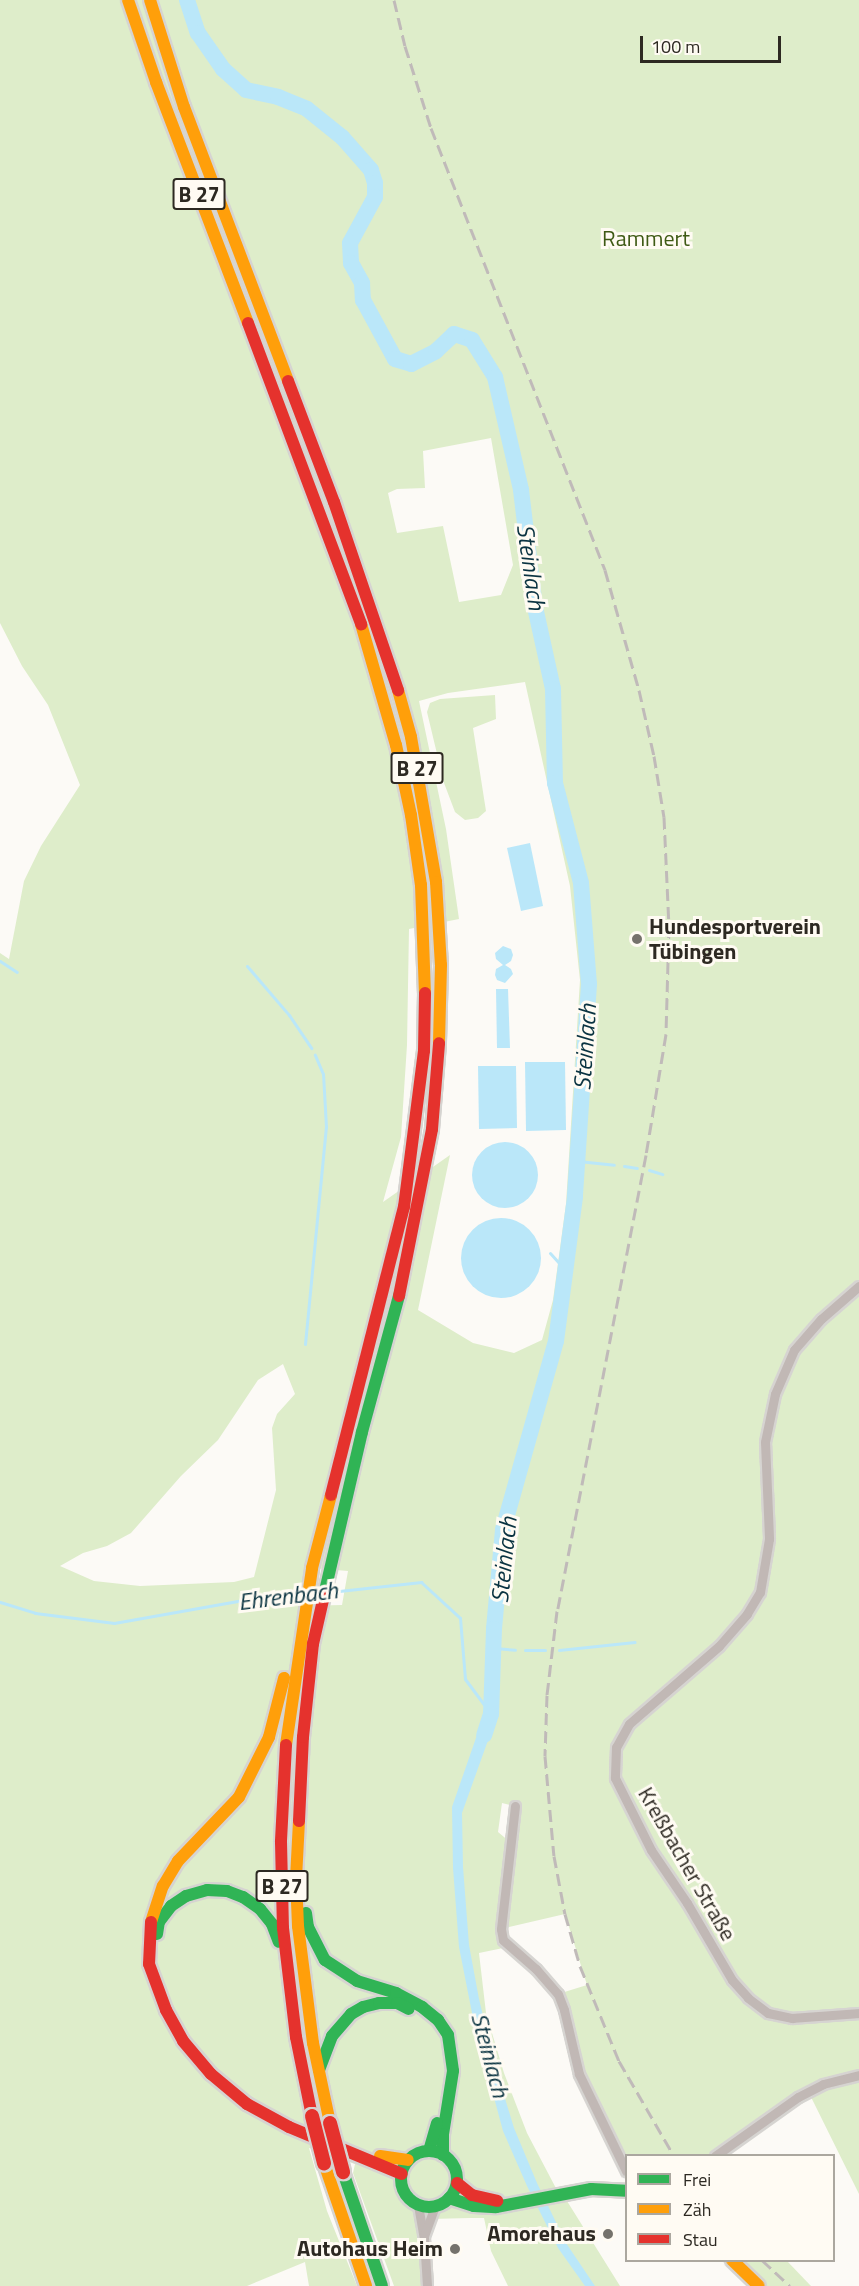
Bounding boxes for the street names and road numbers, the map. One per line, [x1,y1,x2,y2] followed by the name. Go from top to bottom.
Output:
[172,176,226,212] road number: B 27
[390,750,444,786] road number: B 27
[632,1783,742,1945] street label: Kreßbacher Straße
[255,1868,309,1904] road number: B 27

